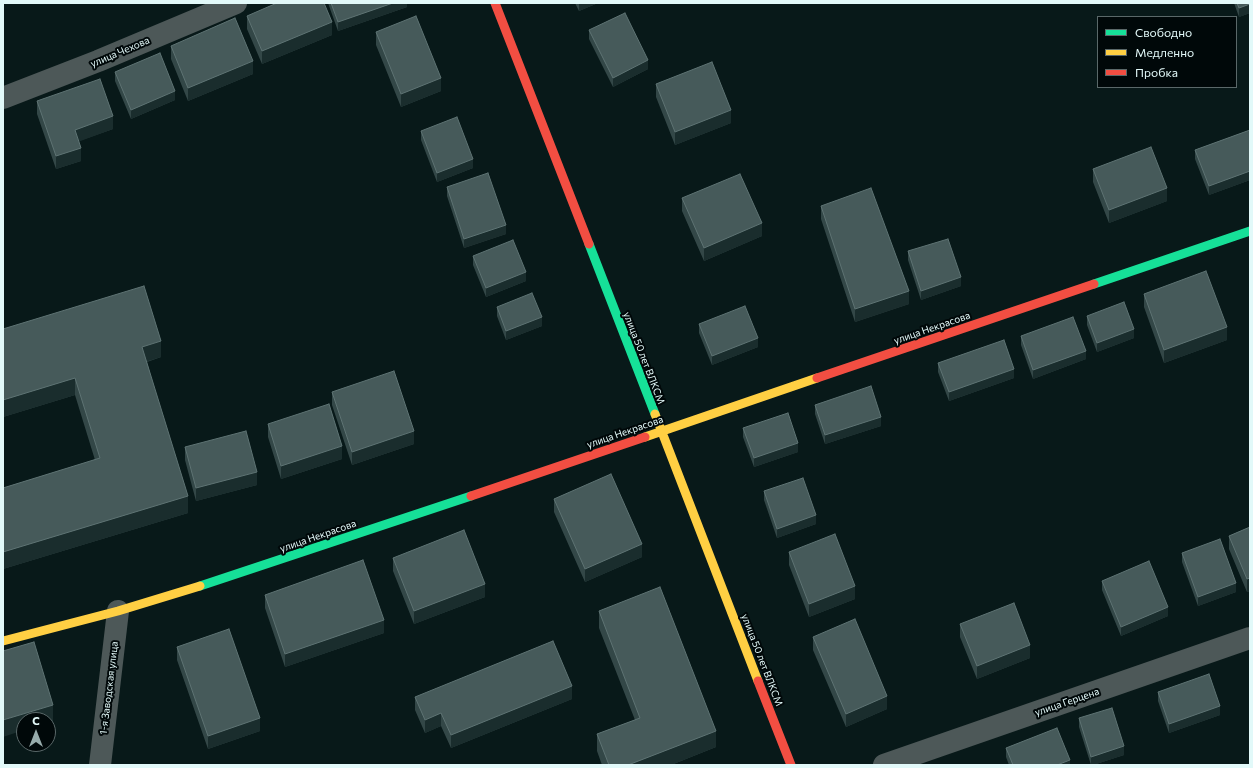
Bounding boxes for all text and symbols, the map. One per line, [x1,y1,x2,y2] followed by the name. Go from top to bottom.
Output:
[1097,16,1237,88] legend
[1135,25,1192,39] text: Свободно
[89,34,151,70] street label: улица Чехова
[1135,45,1194,59] text: Медленно
[1135,65,1178,79] text: Пробка
[892,309,972,347] street label: улица Некрасова
[621,310,667,406] street label: улица 50 лет ВЛКСМ
[585,413,665,451] street label: улица Некрасова
[278,517,358,555] street label: улица Некрасова
[739,612,785,708] street label: улица 50 лет ВЛКСМ
[97,641,121,735] street label: 1-я Заводская улица
[1033,685,1101,719] street label: улица Герцена
[16,712,56,752] north arrow
[32,714,40,727] text: С

